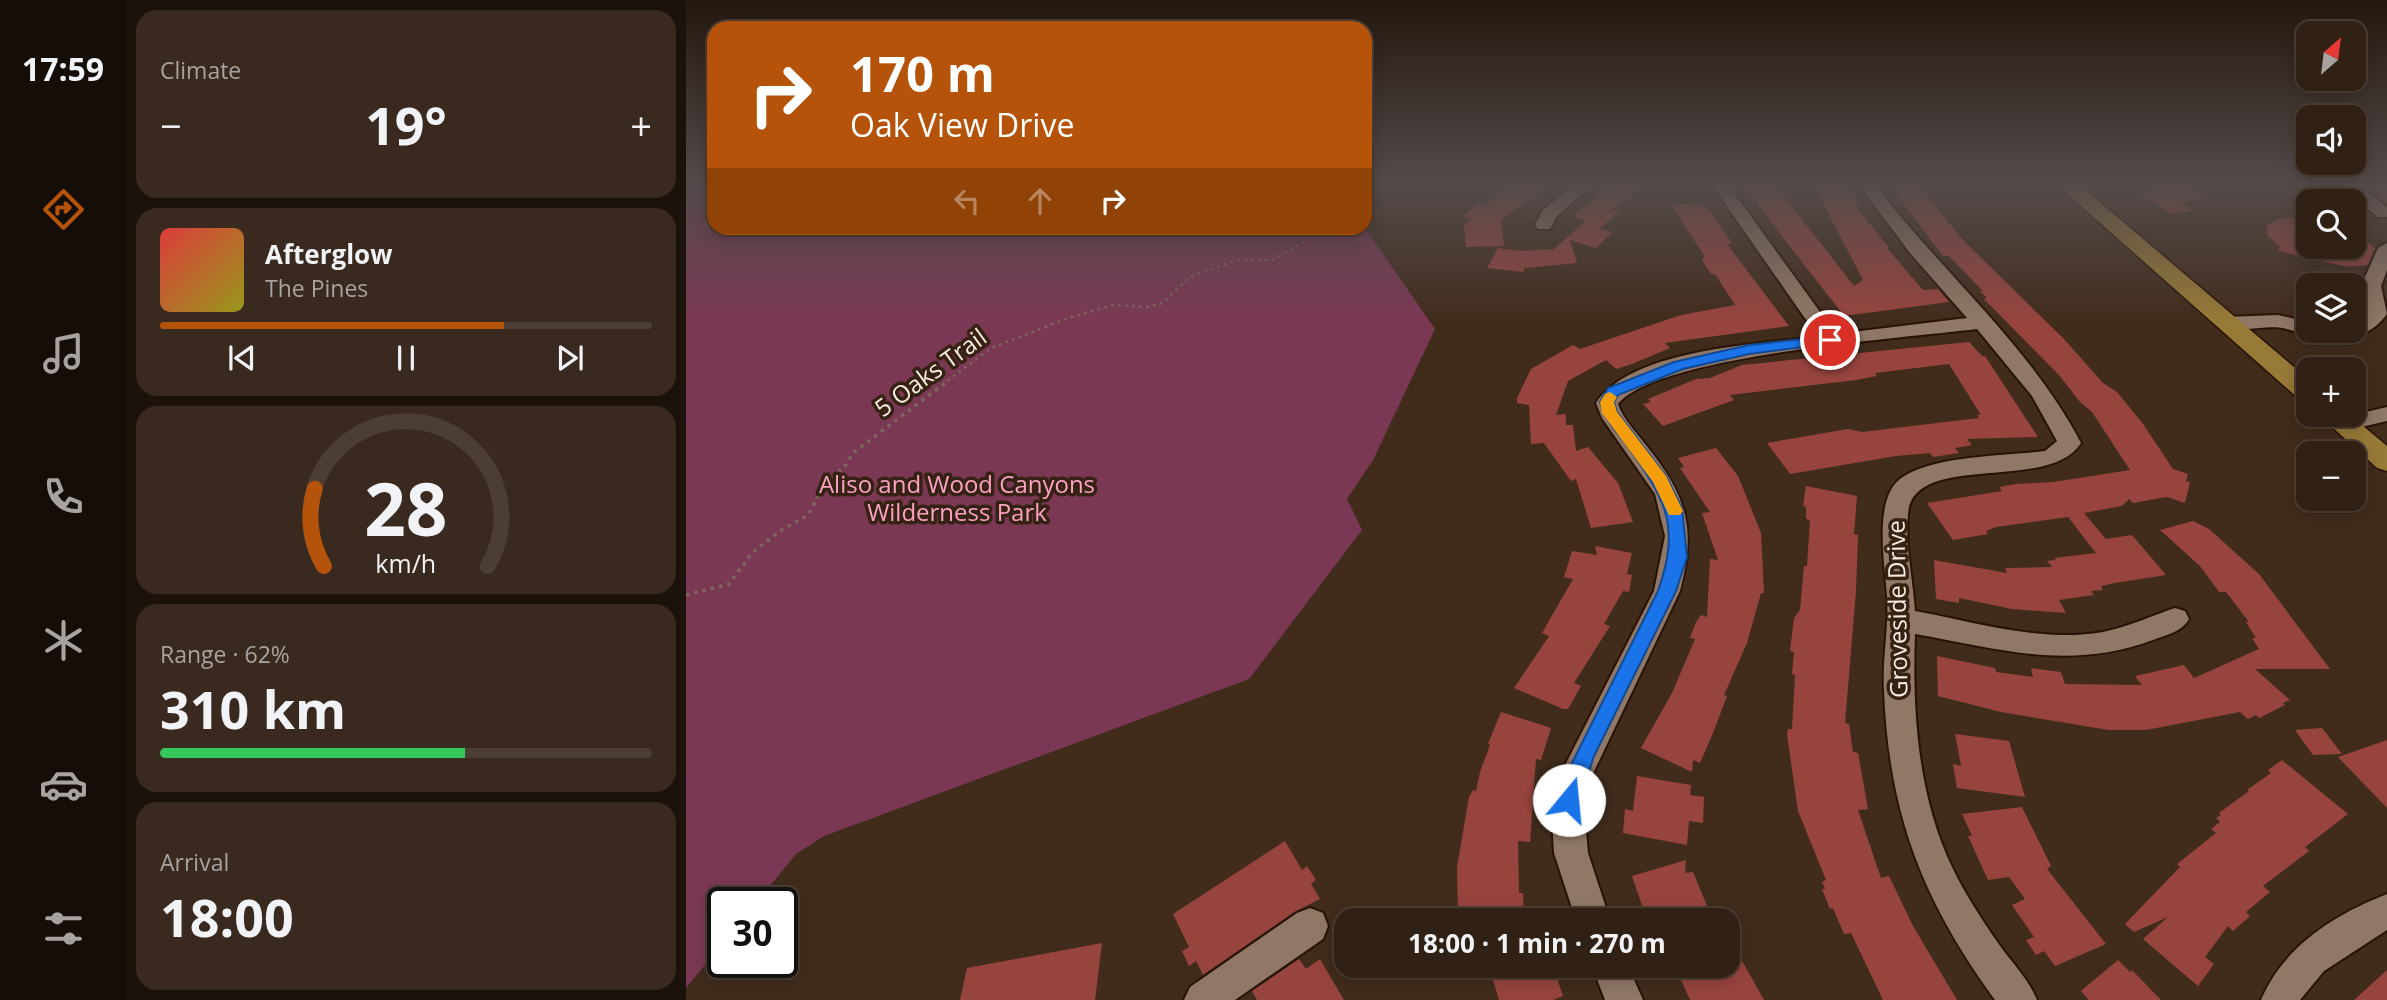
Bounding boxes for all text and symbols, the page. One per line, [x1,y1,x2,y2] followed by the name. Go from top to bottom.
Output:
[2296,21,2366,91] north arrow
[2296,21,2366,511] map controls
[850,40,995,106] text: 170 m
[22,47,104,90] text: 17:59
[735,49,826,140] icon: right
[160,54,241,86] text: Climate
[365,89,447,160] text: 19°
[160,99,182,151] text: −
[630,99,652,151] text: +
[850,103,1074,146] text: Oak View Drive
[2296,105,2366,175] button: sound
[948,182,986,220] icon: left
[1021,182,1059,220] icon: ahead
[1094,182,1132,220] icon: right
[39,185,88,234] icon: directions
[2296,189,2366,259] button: search
[265,236,392,272] text: Afterglow
[265,272,368,304] text: The Pines
[2296,273,2366,343] button: layers
[1800,310,1860,370] pin
[868,320,993,424] street label: 5 Oaks Trail
[1811,321,1849,359] icon: arrive
[39,329,88,378] icon: music
[223,339,261,377] icon: previous
[387,339,425,377] icon: pause
[551,339,589,377] icon: next
[2296,357,2366,427] button: +
[2296,441,2366,511] button: −
[364,458,448,557] text: 28
[819,467,1095,528] park label: Aliso and Wood Canyons Wilderness Park
[39,472,88,521] icon: phone
[1878,520,1915,698] street label: Groveside Drive
[376,546,436,580] text: km/h
[39,616,88,665] icon: climate
[160,638,290,670] text: Range · 62%
[160,673,346,744] text: 310 km
[39,760,88,809] icon: car
[1532,763,1606,837] position arrow
[160,846,229,878] text: Arrival
[160,881,294,952] text: 18:00
[707,887,798,978] speed limit sign: 30
[39,904,88,953] icon: filters
[1408,925,1666,961] text: 18:00 · 1 min · 270 m

